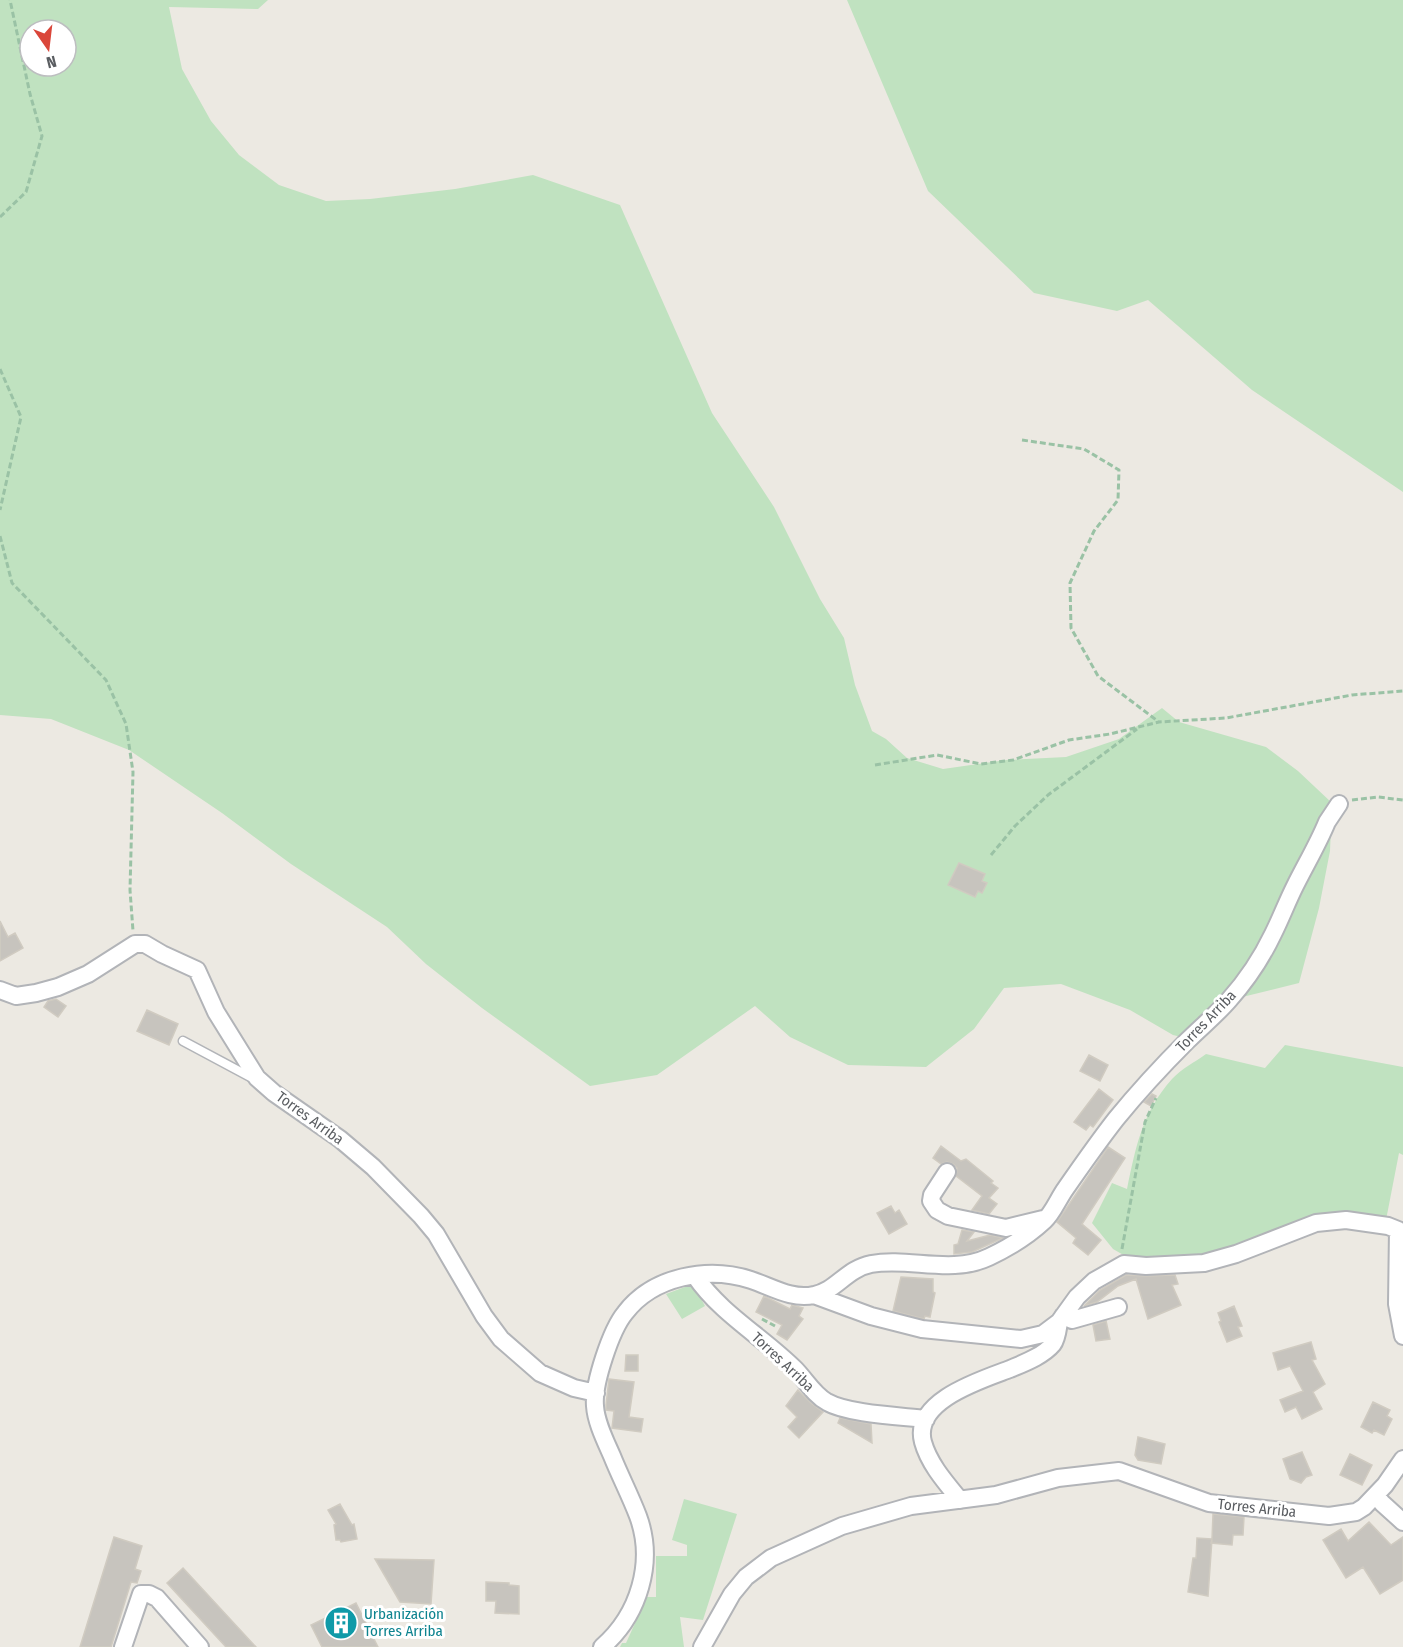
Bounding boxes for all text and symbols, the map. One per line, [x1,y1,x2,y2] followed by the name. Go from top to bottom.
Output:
[18,18,78,78] north arrow
[45,52,58,72] text: N
[1172,986,1240,1056] street label: Torres Arriba
[273,1088,347,1148] street label: Torres Arriba
[748,1329,818,1395] street label: Torres Arriba
[1217,1495,1297,1521] street label: Torres Arriba
[323,1605,359,1641] building icon: Urbanización Torres Arriba
[364,1605,444,1640] place label: Urbanización Torres Arriba

